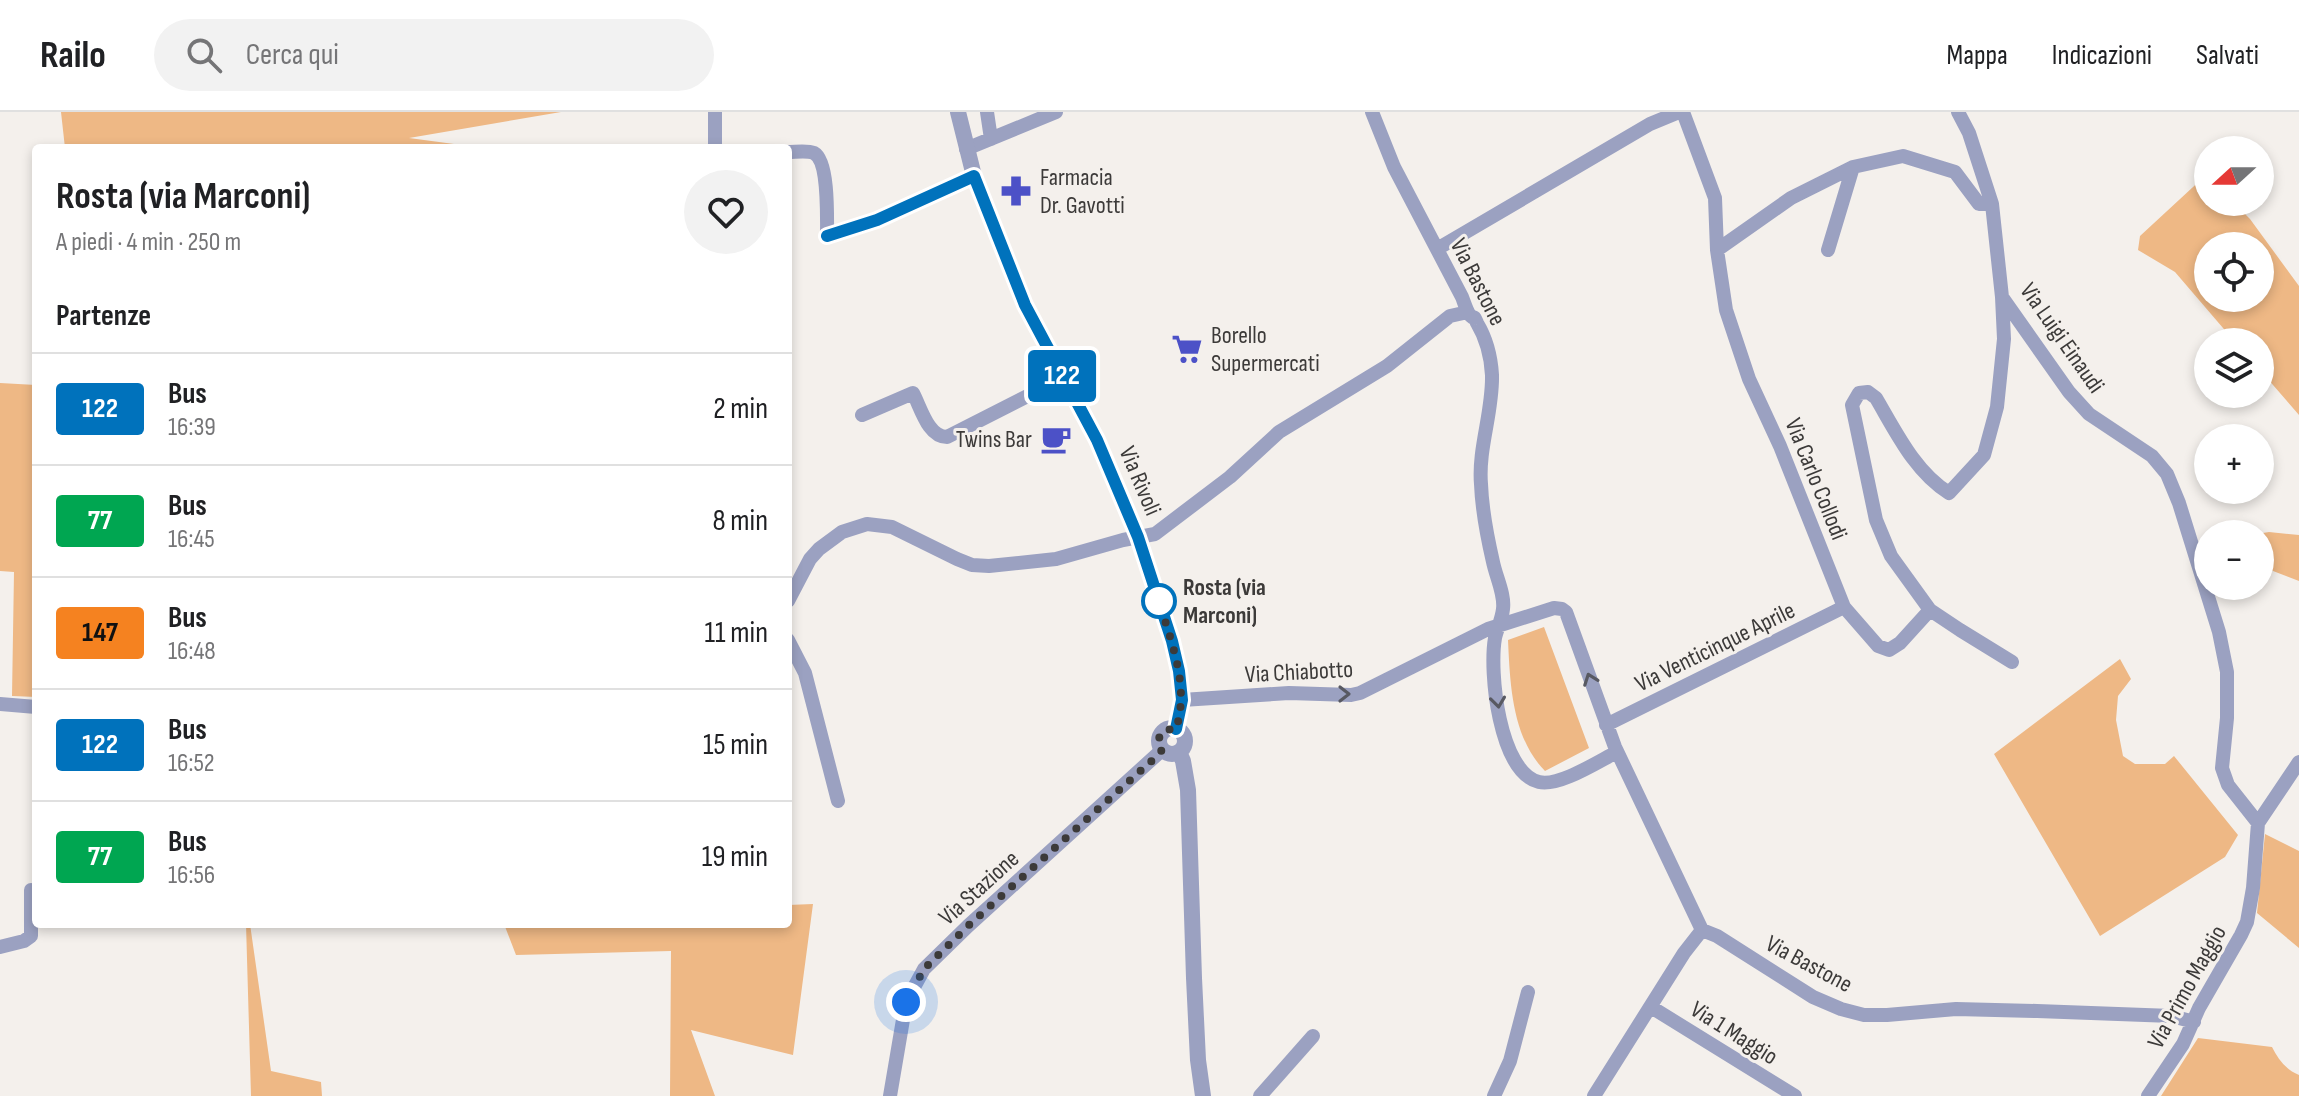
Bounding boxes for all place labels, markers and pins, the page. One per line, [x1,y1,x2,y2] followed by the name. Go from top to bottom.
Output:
[1040,163,1125,220] place label: Farmacia Dr. Gavotti
[999,174,1033,208] pharmacy icon: Farmacia Dr. Gavotti
[1211,321,1320,378] place label: Borello Supermercati
[1170,332,1204,366] supermarket icon: Borello Supermercati
[1039,422,1073,456] cafe icon: Twins Bar
[956,425,1032,454] place label: Twins Bar
[1183,573,1266,630] place label: Rosta (via Marconi)
[1142,584,1176,618] marker: Rosta (via Marconi)

